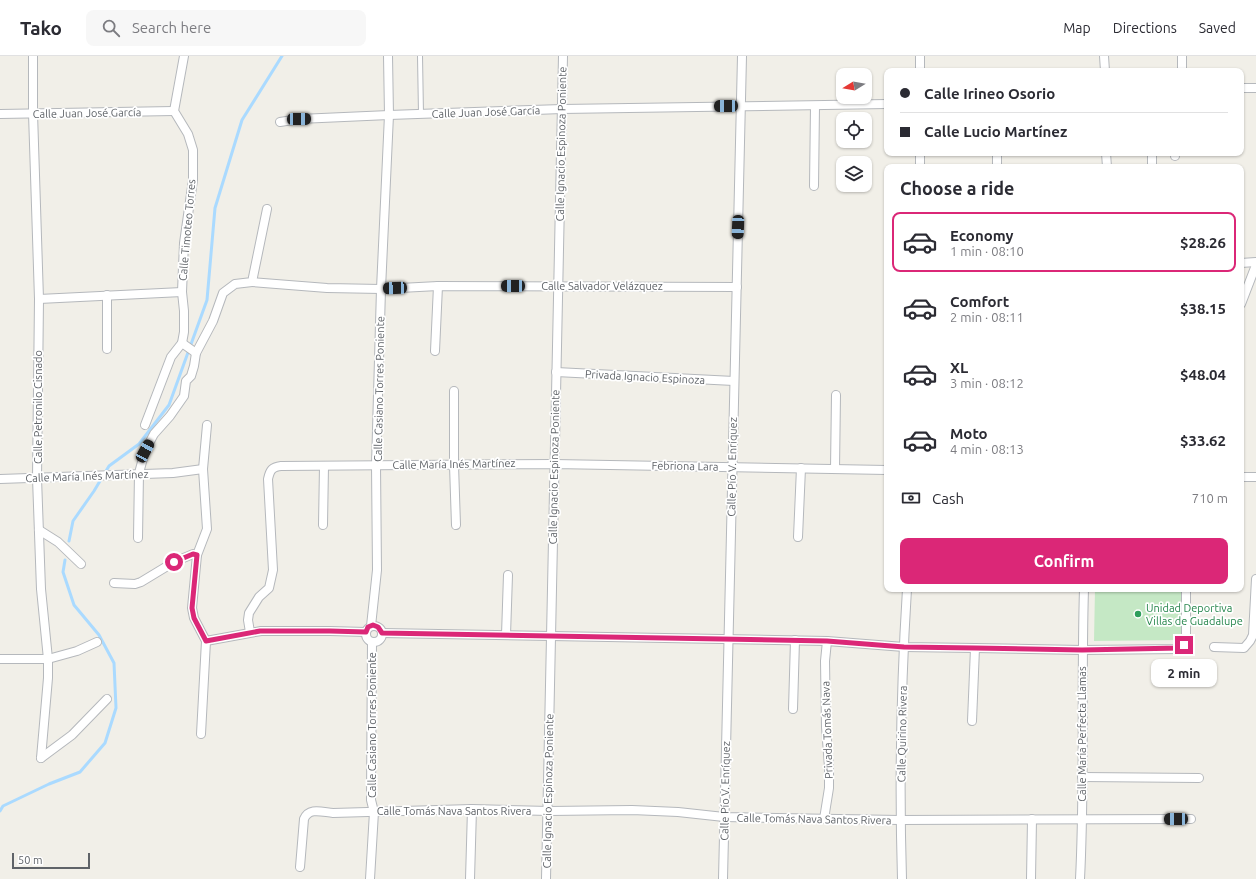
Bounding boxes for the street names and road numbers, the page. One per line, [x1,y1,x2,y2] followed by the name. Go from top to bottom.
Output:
[554,66,568,222] street label: Calle Ignacio Espinoza Poniente
[431,104,541,120] street label: Calle Juan José García
[33,106,141,120] street label: Calle Juan José García
[177,178,197,281] street label: Calle Timoteo Torres
[541,280,663,292] street label: Calle Salvador Velázquez
[372,316,386,462] street label: Calle Casiano Torres Poniente
[32,350,44,464] street label: Calle Petronilo Cisnado
[585,368,705,386] street label: Privada Ignacio Espinoza
[547,389,561,545] street label: Calle Ignacio Espinoza Poniente
[725,417,739,517] street label: Calle Pío V. Enríquez
[392,457,516,471] street label: Calle María Inés Martínez
[651,459,719,473] street label: Febriona Lara
[25,468,149,484] street label: Calle María Inés Martínez
[366,652,378,798] street label: Calle Casiano Torres Poniente
[1076,666,1088,802] street label: Calle María Perfecta Llamas
[819,681,835,779] street label: Privada Tomás Nava
[895,685,909,783] street label: Calle Quirino Rivera
[541,713,555,869] street label: Calle Ignacio Espinoza Poniente
[718,741,732,841] street label: Calle Pío V. Enríquez
[377,805,531,817] street label: Calle Tomás Nava Santos Rivera
[737,812,891,826] street label: Calle Tomás Nava Santos Rivera

